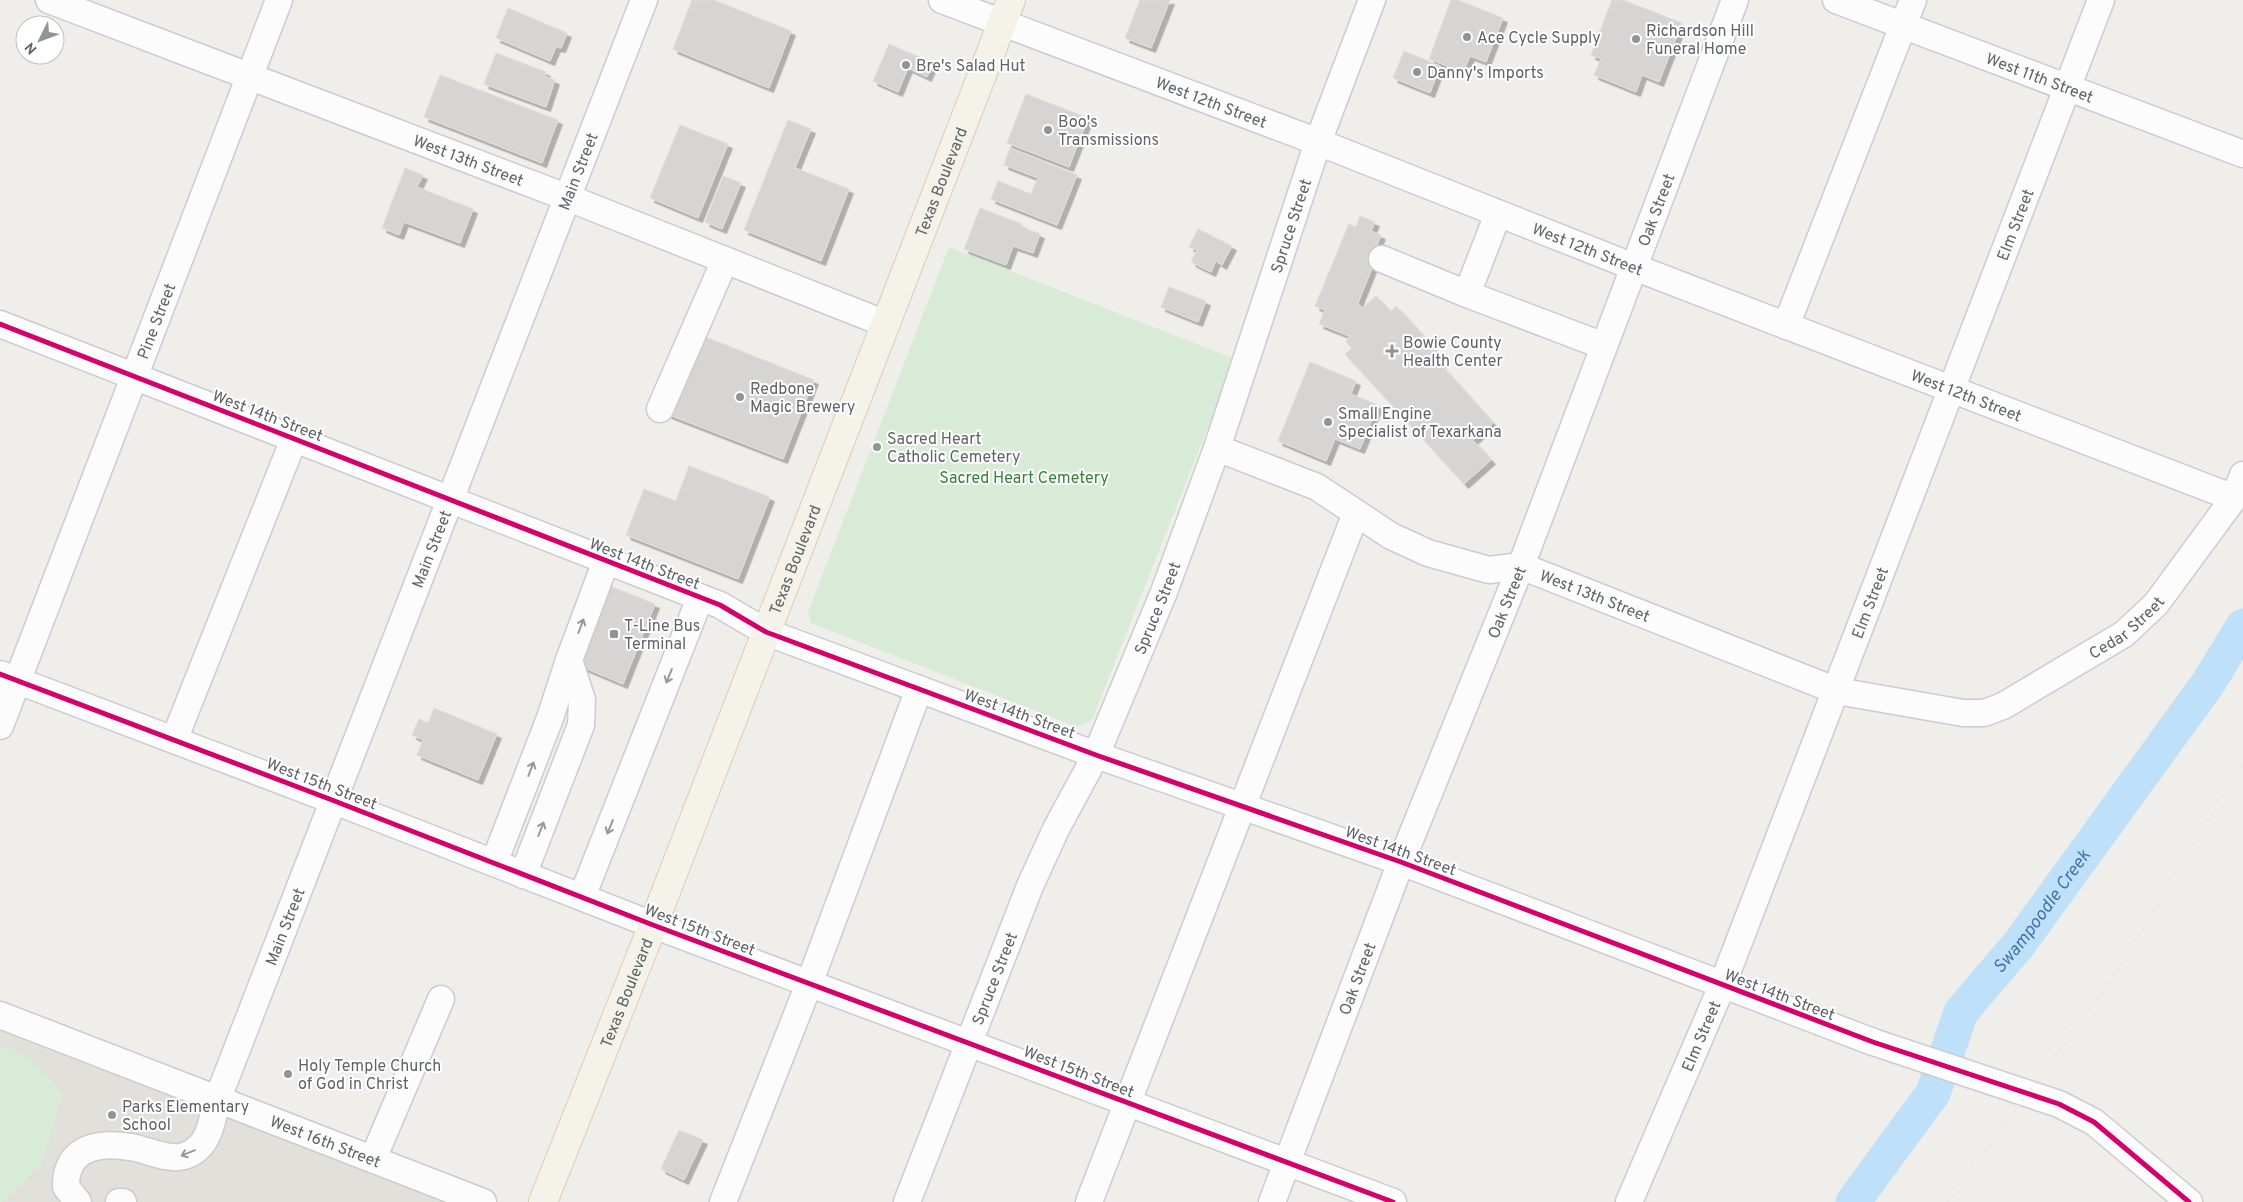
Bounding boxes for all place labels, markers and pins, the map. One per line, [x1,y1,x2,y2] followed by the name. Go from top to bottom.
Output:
[1646,22,1754,60] place label: Richardson Hill Funeral Home
[1477,29,1601,49] place label: Ace Cycle Supply
[1461,31,1473,43] marker: Ace Cycle Supply
[1630,33,1642,45] marker: Richardson Hill Funeral Home
[916,57,1026,77] place label: Bre's Salad Hut
[900,59,912,71] marker: Bre's Salad Hut
[1427,64,1544,84] place label: Danny's Imports
[1411,66,1423,78] marker: Danny's Imports
[1058,113,1159,151] place label: Boo's Transmissions
[1042,124,1054,136] marker: Boo's Transmissions
[1403,334,1503,372] place label: Bowie County Health Center
[1385,344,1399,358] marker: Bowie County Health Center
[750,380,856,418] place label: Redbone Magic Brewery
[734,391,746,403] marker: Redbone Magic Brewery
[1338,405,1502,443] place label: Small Engine Specialist of Texarkana
[1322,416,1334,428] marker: Small Engine Specialist of Texarkana
[887,430,1020,468] place label: Sacred Heart Catholic Cemetery
[871,441,883,453] marker: Sacred Heart Catholic Cemetery
[624,617,700,655] place label: T-Line Bus Terminal
[608,628,620,640] marker: T-Line Bus Terminal
[298,1057,441,1095] place label: Holy Temple Church of God in Christ
[282,1068,294,1080] marker: Holy Temple Church of God in Christ
[122,1098,249,1136] place label: Parks Elementary School
[106,1109,118,1121] marker: Parks Elementary School

